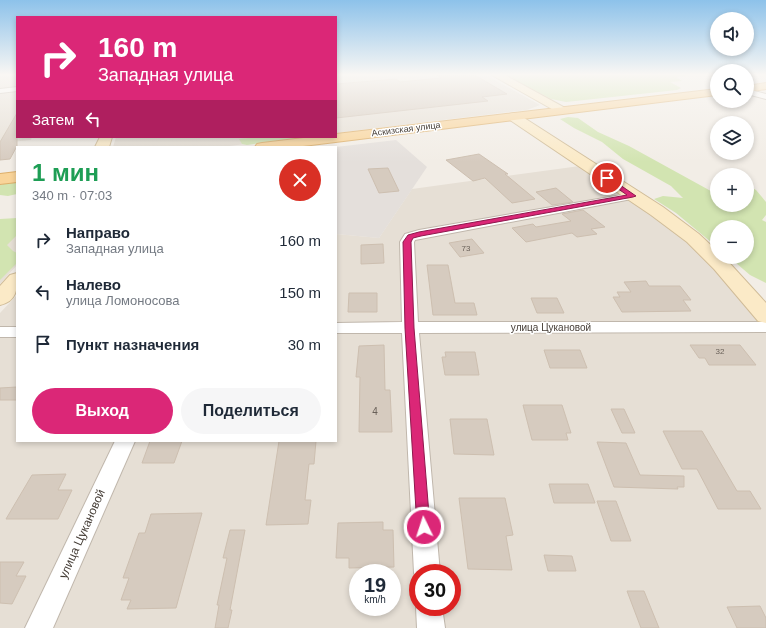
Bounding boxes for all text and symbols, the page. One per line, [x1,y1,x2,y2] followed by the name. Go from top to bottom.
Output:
[710,12,754,264] map controls
[710,12,754,56] button: sound
[32,32,84,84] icon: right
[98,32,177,63] text: 160 m
[710,64,754,108] button: search
[98,65,233,85] text: Западная улица
[82,108,104,130] icon: left
[32,111,74,128] text: Затем
[710,116,754,160] button: layers
[371,120,441,138] street label: Аскизская улица
[32,159,99,186] text: 1 мин
[279,159,321,201] button: close
[590,161,624,195] pin
[596,167,618,189] icon: arrive
[710,168,754,212] button: +
[32,188,112,203] text: 340 m · 07:03
[710,220,754,264] button: −
[66,224,130,241] text: Направо
[32,229,54,251] icon: right
[279,232,321,249] text: 160 m
[66,241,164,256] text: Западная улица
[462,244,471,253] house number: 73
[66,276,121,293] text: Налево
[32,281,54,303] icon: left
[279,284,321,301] text: 150 m
[66,293,180,308] text: улица Ломоносова
[511,322,591,333] street label: улица Цукановой
[32,333,54,355] icon: arrive
[66,336,199,353] text: Пункт назначения
[288,336,321,353] text: 30 m
[716,347,725,356] house number: 32
[32,388,173,434] button: Выход
[181,388,321,434] button: Поделиться
[372,406,378,417] house number: 4
[56,487,108,581] street label: улица Цукановой
[403,506,445,548] position arrow
[409,564,461,616] speed limit sign: 30
[364,574,386,596] text: 19
[364,594,386,605] text: km/h

